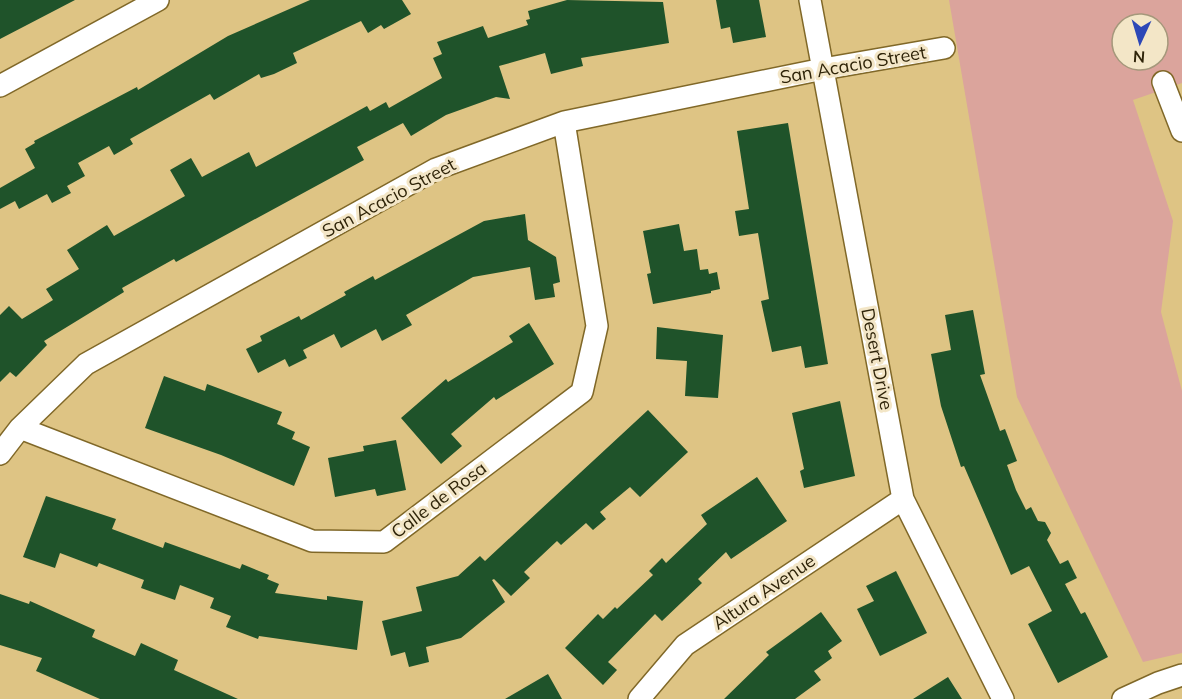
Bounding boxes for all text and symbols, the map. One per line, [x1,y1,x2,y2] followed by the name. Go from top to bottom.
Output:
[1110,12,1170,72] north arrow
[778,40,928,89] street label: San Acacio Street
[1132,47,1146,67] text: N
[318,153,459,242] street label: San Acacio Street
[856,306,899,412] street label: Desert Drive
[386,456,491,543] street label: Calle de Rosa
[708,549,819,634] street label: Altura Avenue

